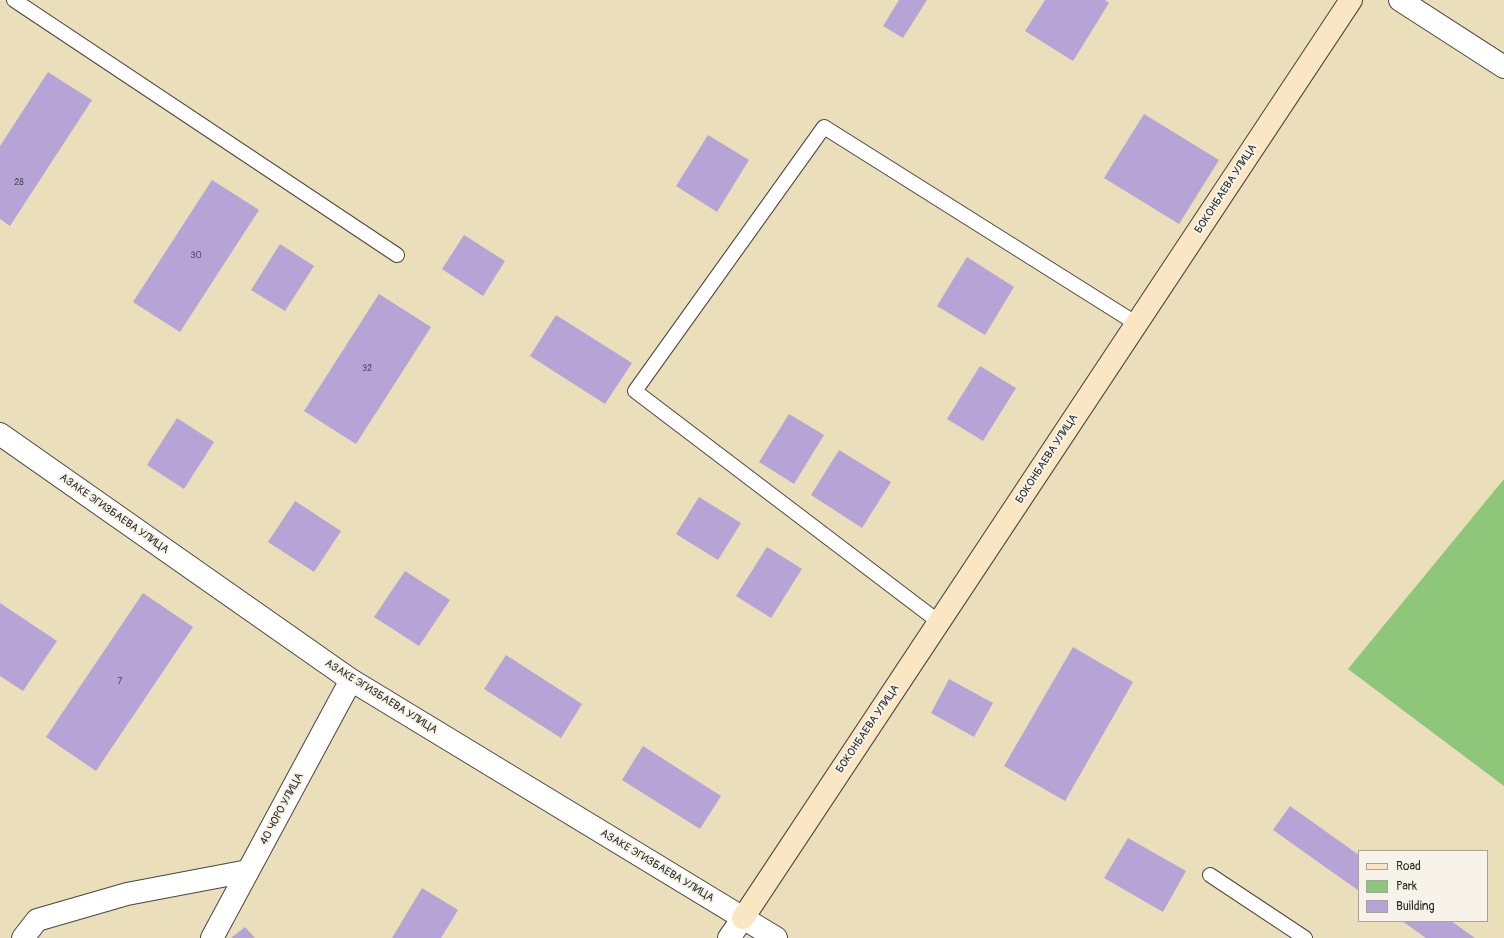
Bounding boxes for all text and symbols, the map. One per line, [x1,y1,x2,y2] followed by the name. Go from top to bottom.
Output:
[1192,142,1260,236] street label: БОКОНБАЕВА УЛИЦА
[14,178,24,188] house number: 28
[190,251,202,261] house number: 30
[362,364,372,374] house number: 32
[1013,412,1081,506] street label: БОКОНБАЕВА УЛИЦА
[57,471,171,557] street label: АЗАКЕ ЭГИЗБАЕВА УЛИЦА
[322,657,440,737] street label: АЗАКЕ ЭГИЗБАЕВА УЛИЦА
[118,677,122,687] house number: 7
[834,682,902,776] street label: БОКОНБАЕВА УЛИЦА
[258,771,306,847] street label: 40 ЧОРО УЛИЦА
[598,827,716,905] street label: АЗАКЕ ЭГИЗБАЕВА УЛИЦА
[1358,850,1488,922] legend
[1396,859,1421,874] text: Road
[1396,879,1417,894] text: Park
[1396,899,1435,914] text: Building

